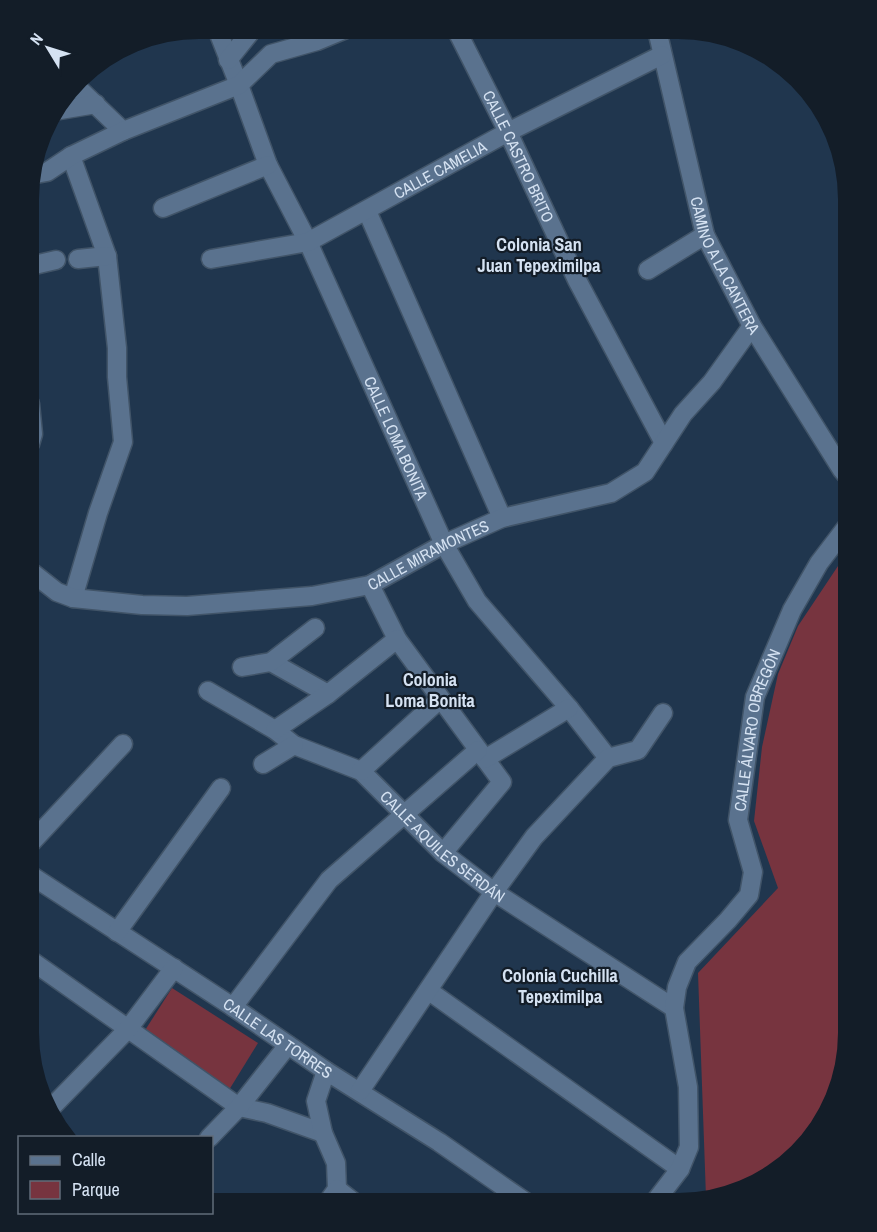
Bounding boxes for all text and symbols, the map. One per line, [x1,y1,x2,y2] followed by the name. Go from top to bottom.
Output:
[18,18,78,78] north arrow
[25,28,48,49] text: N
[478,87,560,226] street label: CALLE CASTRO BRITO
[389,135,490,204] street label: CALLE CAMELIA
[685,194,765,338] street label: CAMINO A LA CANTERA
[478,232,601,278] district label: Colonia San Juan Tepeximilpa
[359,373,434,504] street label: CALLE LOMA BONITA
[363,514,493,595] street label: CALLE MIRAMONTES
[728,645,785,813] street label: CALLE ÁLVARO OBREGÓN
[385,667,475,713] district label: Colonia Loma Bonita
[375,785,509,907] street label: CALLE AQUILES SERDÁN
[502,963,619,1009] district label: Colonia Cuchilla Tepeximilpa
[219,993,337,1083] street label: CALLE LAS TORRES
[18,1136,213,1214] legend
[72,1147,106,1172] text: Calle
[72,1177,120,1202] text: Parque

